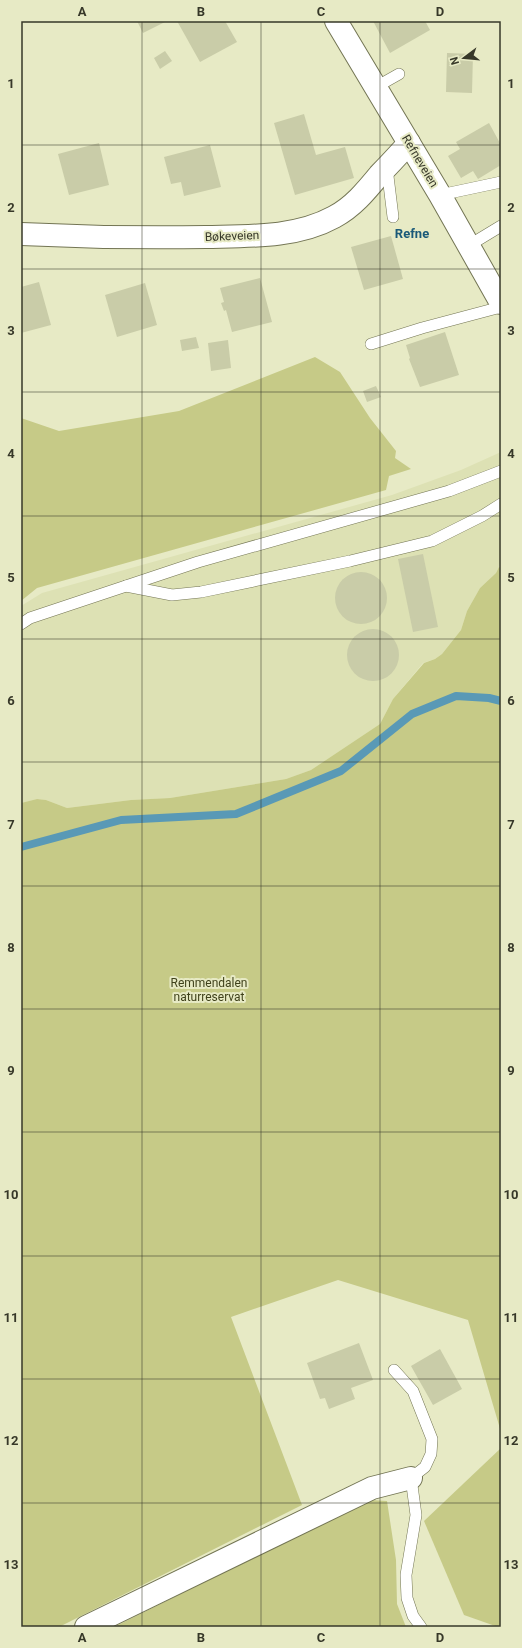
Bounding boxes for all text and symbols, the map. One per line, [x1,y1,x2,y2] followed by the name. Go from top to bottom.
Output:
[78,4,87,19] text: A
[197,4,205,19] text: B
[317,4,326,19] text: C
[436,4,444,19] text: D
[444,38,484,78] north arrow
[447,55,462,66] text: N
[7,76,15,91] text: 1
[507,76,515,91] text: 1
[399,132,441,190] street label: Refneveien
[7,200,15,215] text: 2
[507,200,515,215] text: 2
[395,226,429,241] district label: Refne
[204,228,260,244] street label: Bøkeveien
[7,323,15,338] text: 3
[507,323,515,338] text: 3
[7,446,15,461] text: 4
[507,446,515,461] text: 4
[7,570,15,585] text: 5
[507,570,515,585] text: 5
[7,693,15,708] text: 6
[507,693,515,708] text: 6
[7,817,15,832] text: 7
[507,817,515,832] text: 7
[7,940,15,955] text: 8
[507,940,515,955] text: 8
[171,976,248,1004] park label: Remmendalen naturreservat
[7,1063,15,1078] text: 9
[507,1063,515,1078] text: 9
[4,1187,18,1202] text: 10
[504,1187,518,1202] text: 10
[4,1310,18,1325] text: 11
[504,1310,518,1325] text: 11
[4,1433,18,1448] text: 12
[504,1433,518,1448] text: 12
[4,1557,18,1572] text: 13
[504,1557,518,1572] text: 13
[78,1630,87,1645] text: A
[197,1630,205,1645] text: B
[317,1630,326,1645] text: C
[436,1630,444,1645] text: D

